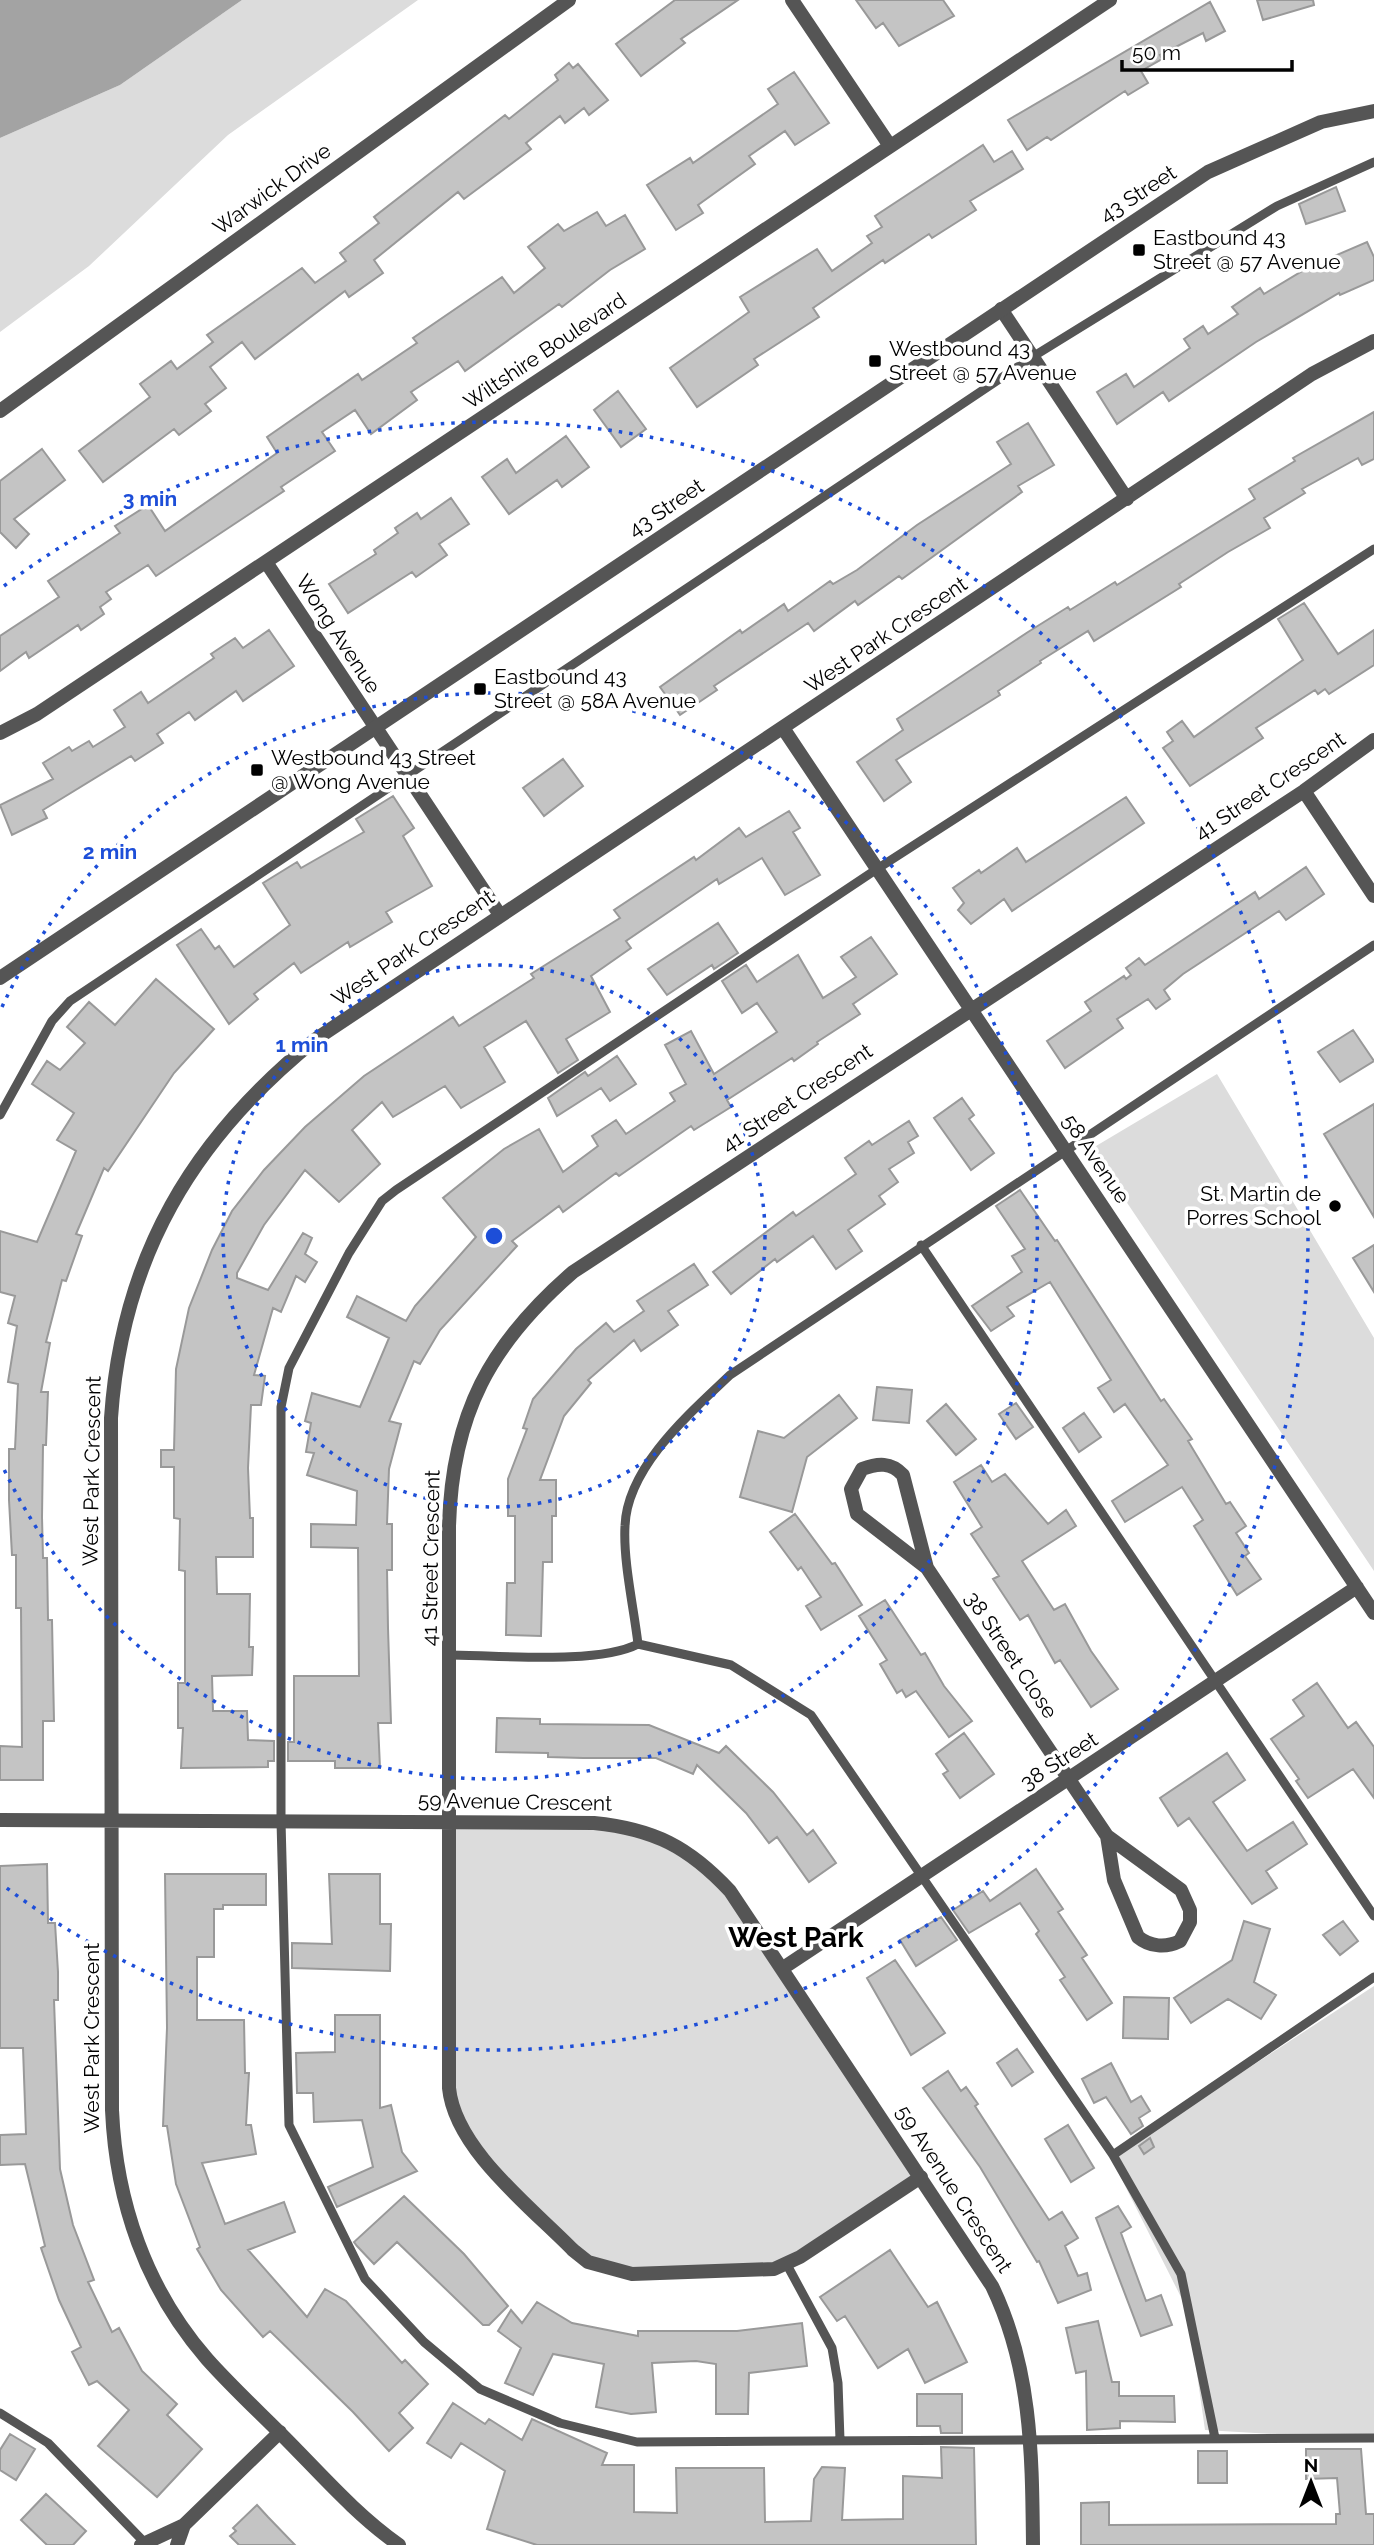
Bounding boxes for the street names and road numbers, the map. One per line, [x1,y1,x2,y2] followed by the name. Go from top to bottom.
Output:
[208,137,335,240] street label: Warwick Drive
[1095,160,1181,228] street label: 43 Street
[459,287,631,414] street label: Wiltshire Boulevard
[623,473,708,542] street label: 43 Street
[291,570,386,698] street label: Wong Avenue
[800,571,972,698] street label: West Park Crescent
[1190,726,1350,845] street label: 41 Street Crescent
[327,884,499,1011] street label: West Park Crescent
[717,1038,877,1157] street label: 41 Street Crescent
[1057,1109,1135,1208] street label: 58 Avenue
[77,1376,106,1566] street label: West Park Crescent
[416,1470,445,1646] street label: 41 Street Crescent
[960,1587,1063,1723] street label: 38 Street Close
[1015,1726,1102,1795] street label: 38 Street
[418,1787,612,1816] street label: 59 Avenue Crescent
[79,1943,104,2133] street label: West Park Crescent
[891,2100,1018,2277] street label: 59 Avenue Crescent

